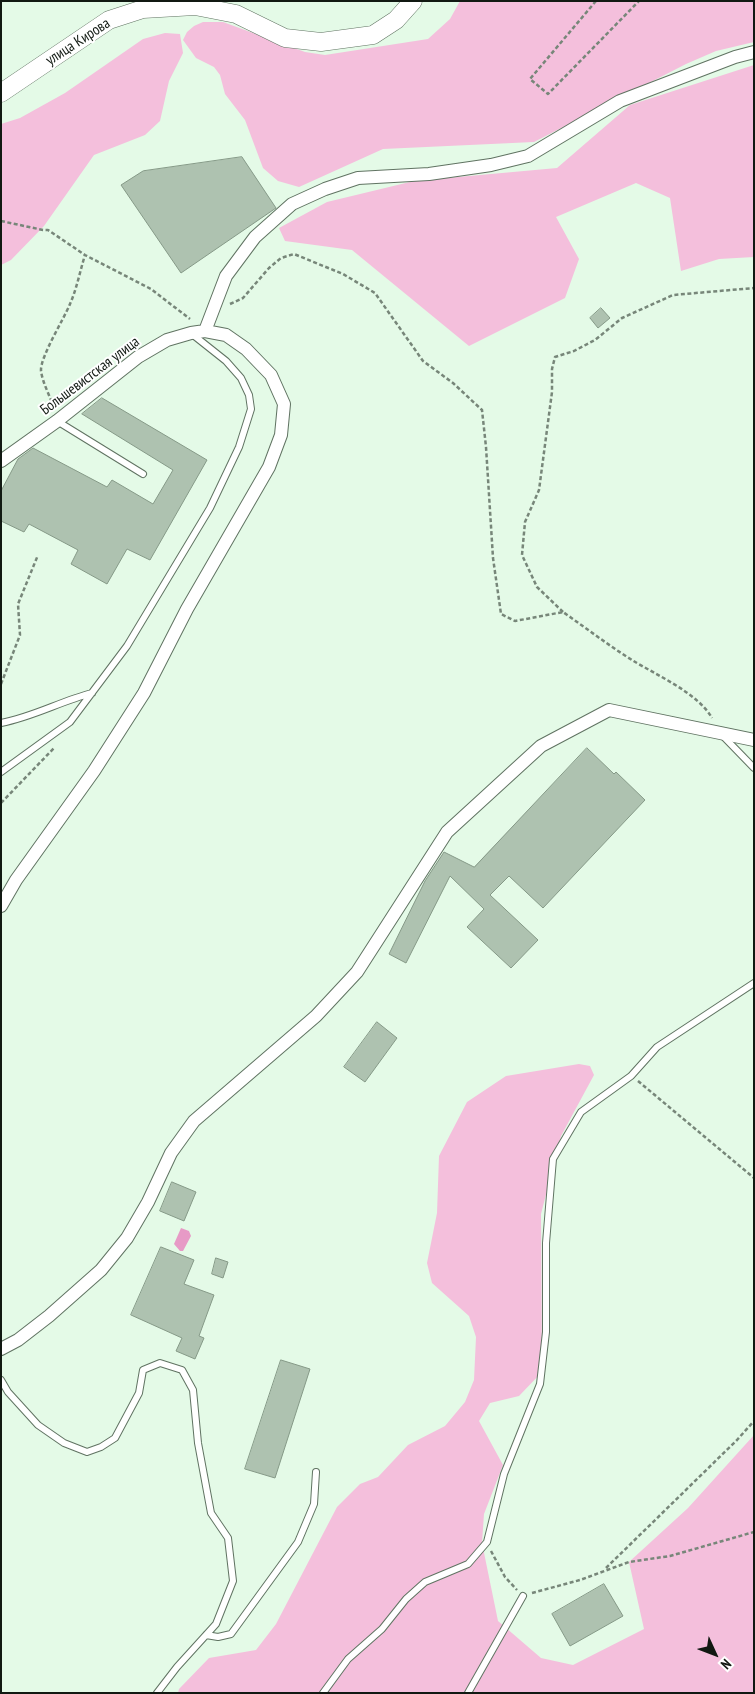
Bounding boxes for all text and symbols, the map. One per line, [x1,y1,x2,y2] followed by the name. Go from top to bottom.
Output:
[42,15,114,69] street label: улица Кирова
[37,333,143,419] street label: Большевистская улица
[690,1629,740,1679] north arrow
[717,1655,735,1673] text: N

